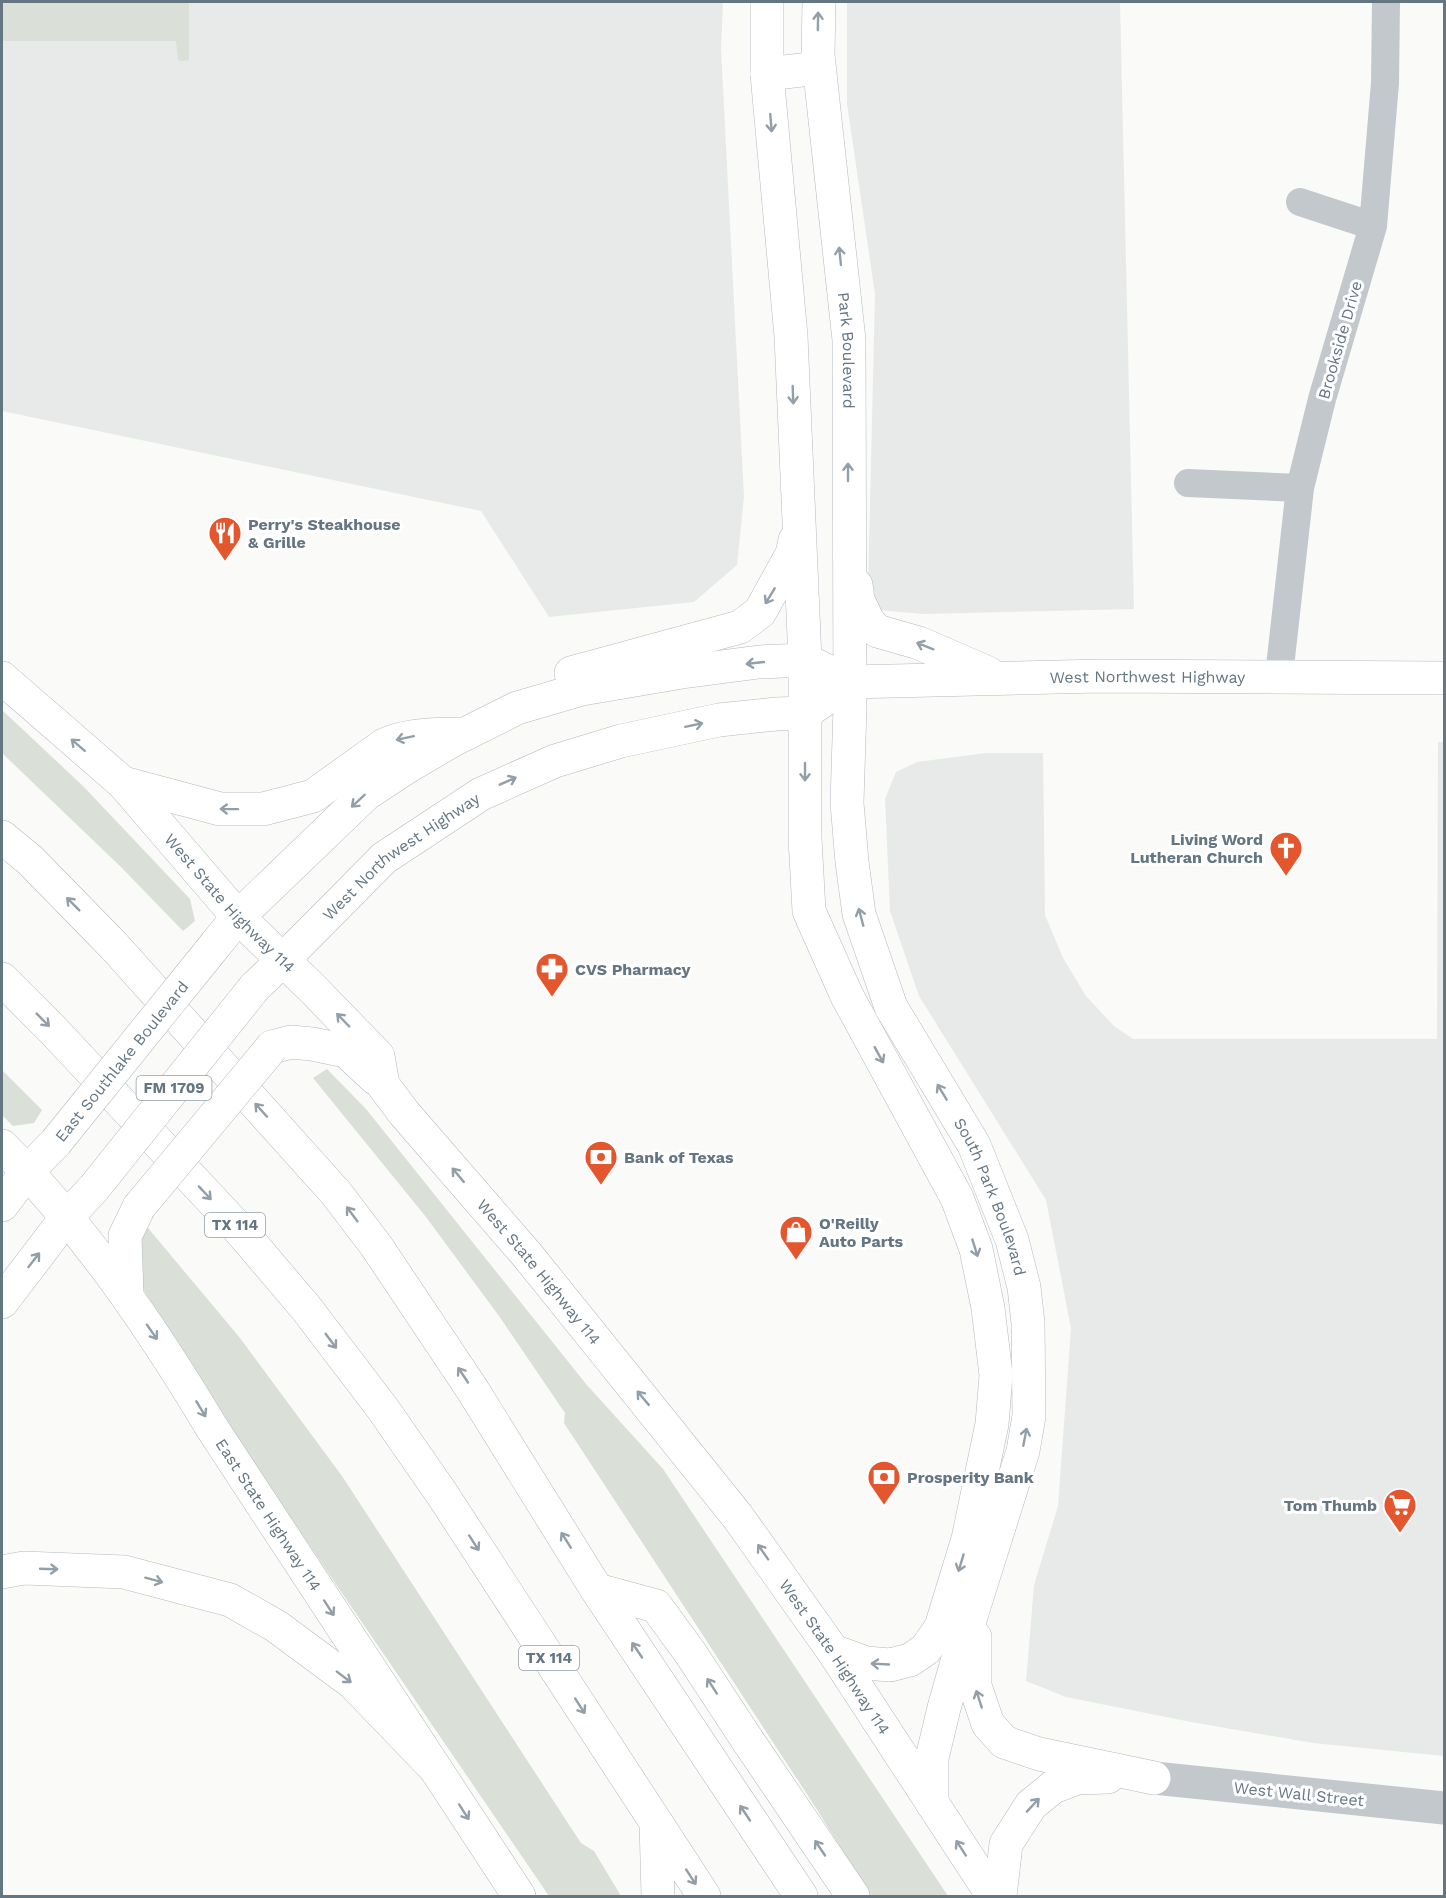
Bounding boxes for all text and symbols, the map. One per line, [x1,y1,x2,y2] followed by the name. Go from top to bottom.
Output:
[813,11,824,31] one-way arrow
[766,112,777,132] one-way arrow
[834,247,845,267] one-way arrow
[1314,279,1366,401] street label: Brookside Drive
[834,291,859,409] street label: Park Boulevard
[788,384,799,404] one-way arrow
[842,462,854,482] one-way arrow
[207,515,243,562] restaurant icon: Perry's Steakhouse & Grille
[248,515,400,552] place label: Perry's Steakhouse & Grille
[763,587,775,604] one-way arrow
[916,640,935,651] one-way arrow
[745,658,765,669] one-way arrow
[1049,666,1246,687] street label: West Northwest Highway
[685,719,704,731] one-way arrow
[395,733,415,744] one-way arrow
[70,739,86,752] one-way arrow
[799,761,811,781] one-way arrow
[499,775,517,787] one-way arrow
[319,788,484,924] street label: West Northwest Highway
[351,794,366,809] one-way arrow
[220,803,240,815] one-way arrow
[161,829,299,976] street label: West State Highway 114
[1130,830,1263,867] place label: Living Word Lutheran Church
[1268,830,1304,877] church icon: Living Word Lutheran Church
[65,897,80,912] one-way arrow
[855,908,866,927] one-way arrow
[534,951,570,998] pharmacy icon: CVS Pharmacy
[575,960,692,979] place label: CVS Pharmacy
[51,977,192,1145] street label: East Southlake Boulevard
[36,1012,50,1027] one-way arrow
[336,1013,350,1028] one-way arrow
[873,1046,885,1063] one-way arrow
[136,1076,212,1100] road number: FM 1709
[936,1084,948,1101] one-way arrow
[254,1103,268,1118] one-way arrow
[950,1114,1030,1277] street label: South Park Boulevard
[583,1139,619,1186] bank icon: Bank of Texas
[624,1148,734,1167] place label: Bank of Texas
[451,1168,465,1183] one-way arrow
[198,1185,212,1200] one-way arrow
[473,1195,605,1348] street label: West State Highway 114
[346,1207,358,1223] one-way arrow
[205,1213,265,1237] road number: TX 114
[778,1214,814,1261] shop icon: O'Reilly Auto Parts
[819,1214,903,1251] place label: O'Reilly Auto Parts
[970,1238,981,1257] one-way arrow
[27,1252,40,1268] one-way arrow
[146,1323,158,1339] one-way arrow
[325,1333,337,1349] one-way arrow
[456,1367,468,1384] one-way arrow
[636,1390,649,1406] one-way arrow
[195,1400,207,1417] one-way arrow
[1020,1428,1031,1448] one-way arrow
[212,1435,326,1595] street label: East State Highway 114
[866,1459,902,1506] bank icon: Prosperity Bank
[907,1468,1034,1487] place label: Prosperity Bank
[1382,1487,1418,1534] supermarket icon: Tom Thumb
[1284,1496,1377,1515] place label: Tom Thumb
[560,1532,572,1549] one-way arrow
[468,1534,480,1551] one-way arrow
[757,1544,769,1560] one-way arrow
[955,1553,966,1572] one-way arrow
[39,1564,59,1575] one-way arrow
[144,1575,163,1587] one-way arrow
[776,1576,894,1738] street label: West State Highway 114
[324,1599,336,1616] one-way arrow
[631,1642,643,1659] one-way arrow
[519,1646,579,1670] road number: TX 114
[871,1658,891,1669] one-way arrow
[336,1670,352,1683] one-way arrow
[706,1678,718,1695] one-way arrow
[973,1690,984,1709] one-way arrow
[574,1698,587,1715] one-way arrow
[1233,1778,1365,1810] street label: West Wall Street
[1026,1797,1040,1812] one-way arrow
[457,1804,470,1821] one-way arrow
[739,1805,751,1821] one-way arrow
[814,1840,826,1857] one-way arrow
[955,1840,967,1856] one-way arrow
[686,1868,698,1885] one-way arrow

